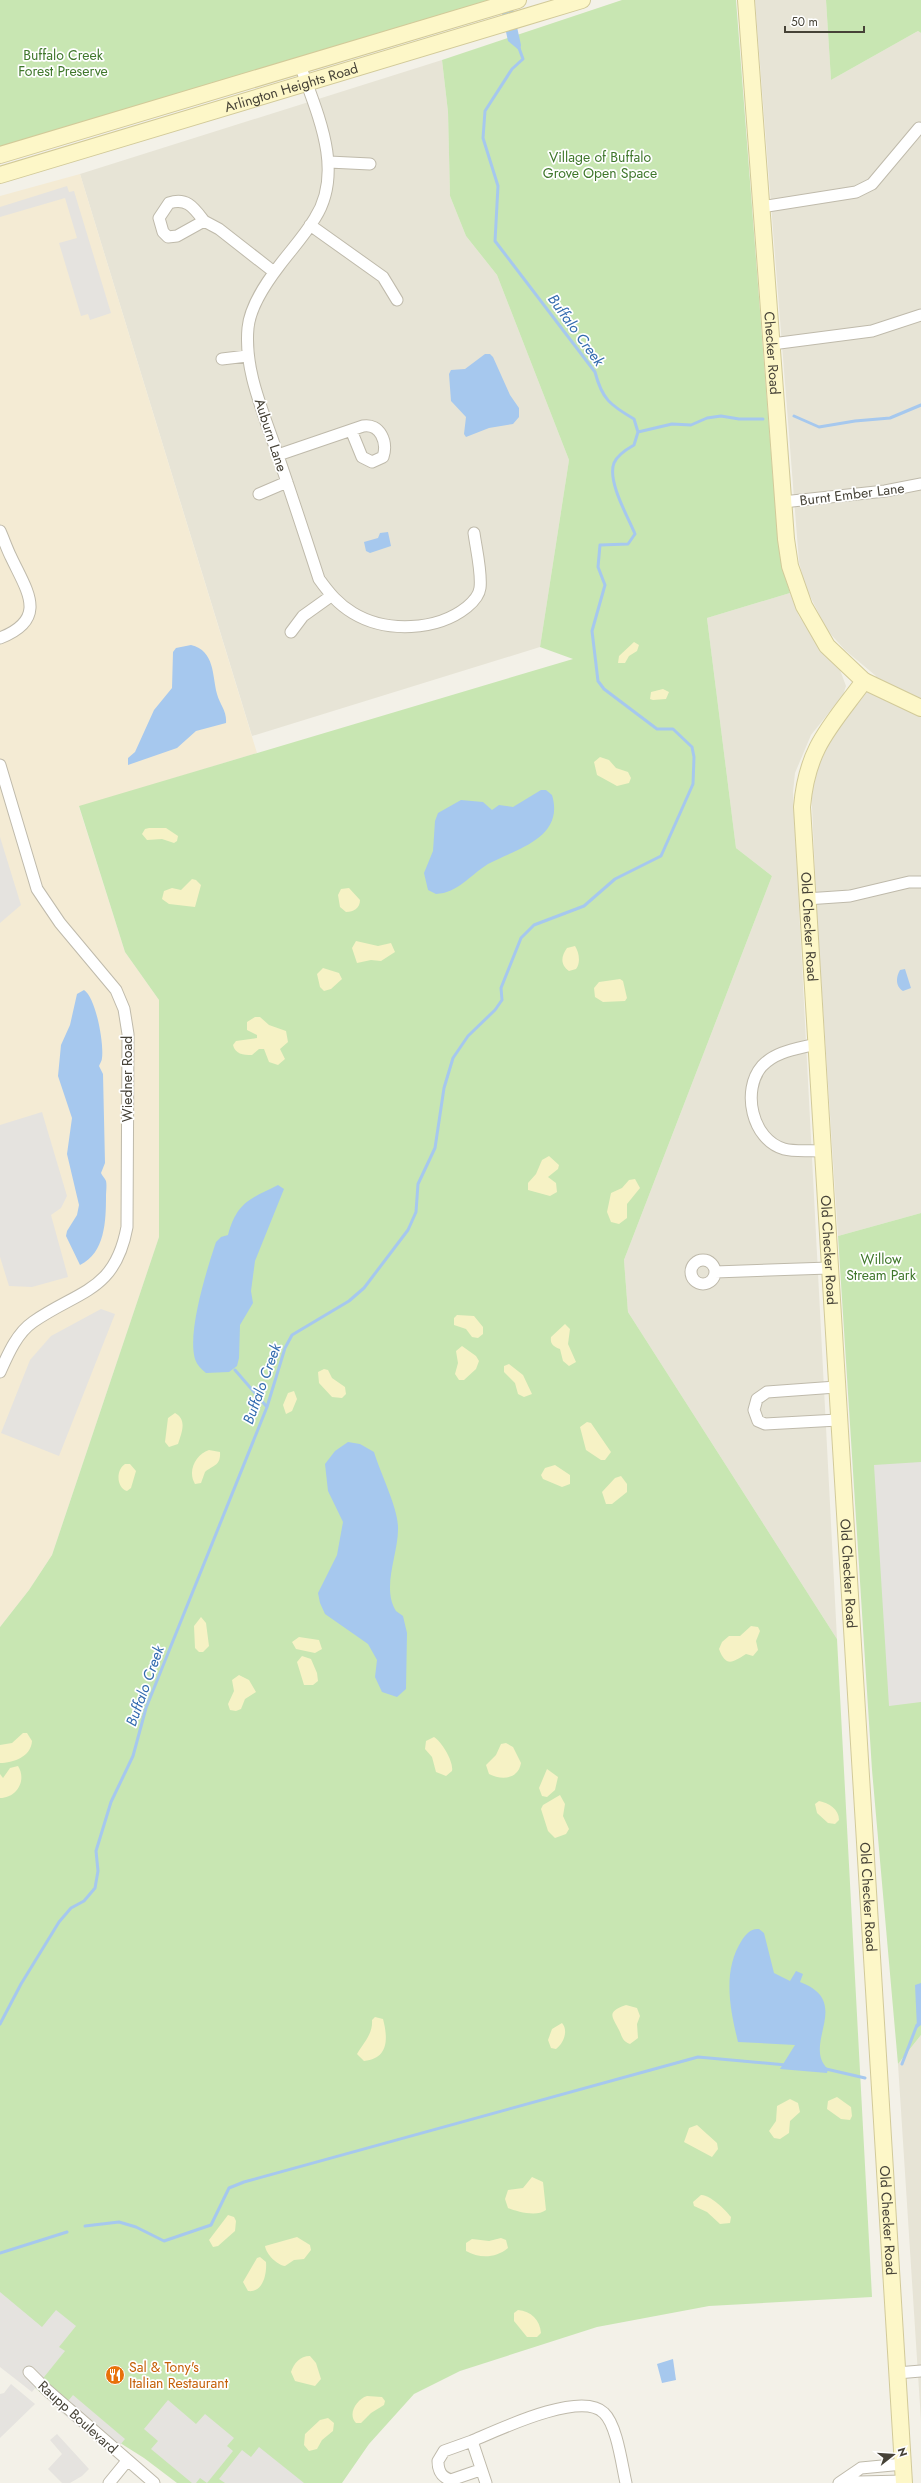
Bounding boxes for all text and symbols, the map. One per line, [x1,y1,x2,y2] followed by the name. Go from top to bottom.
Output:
[785,8,864,34] scale bar
[791,13,818,31] text: 50 m
[18,45,108,81] park label: Buffalo Creek Forest Preserve
[222,58,360,117] street label: Arlington Heights Road
[543,147,657,183] park label: Village of Buffalo Grove Open Space
[542,289,610,371] water label: Buffalo Creek
[759,311,785,395] street label: Checker Road
[250,396,292,474] street label: Auburn Lane
[799,478,905,510] street label: Burnt Ember Lane
[796,871,823,982] street label: Old Checker Road
[117,1036,137,1122] street label: Wiedner Road
[816,1195,842,1305] street label: Old Checker Road
[846,1249,917,1285] park label: Willow Stream Park
[237,1340,287,1427] water label: Buffalo Creek
[835,1518,862,1629] street label: Old Checker Road
[120,1642,170,1729] water label: Buffalo Creek
[855,1842,882,1952] street label: Old Checker Road
[875,2165,901,2276] street label: Old Checker Road
[129,2357,229,2393] place label: Sal & Tony's Italian Restaurant
[104,2364,126,2386] restaurant icon: Sal & Tony's Italian Restaurant
[34,2376,122,2458] street label: Raupp Boulevard
[873,2435,913,2475] north arrow
[894,2446,911,2459] text: N

